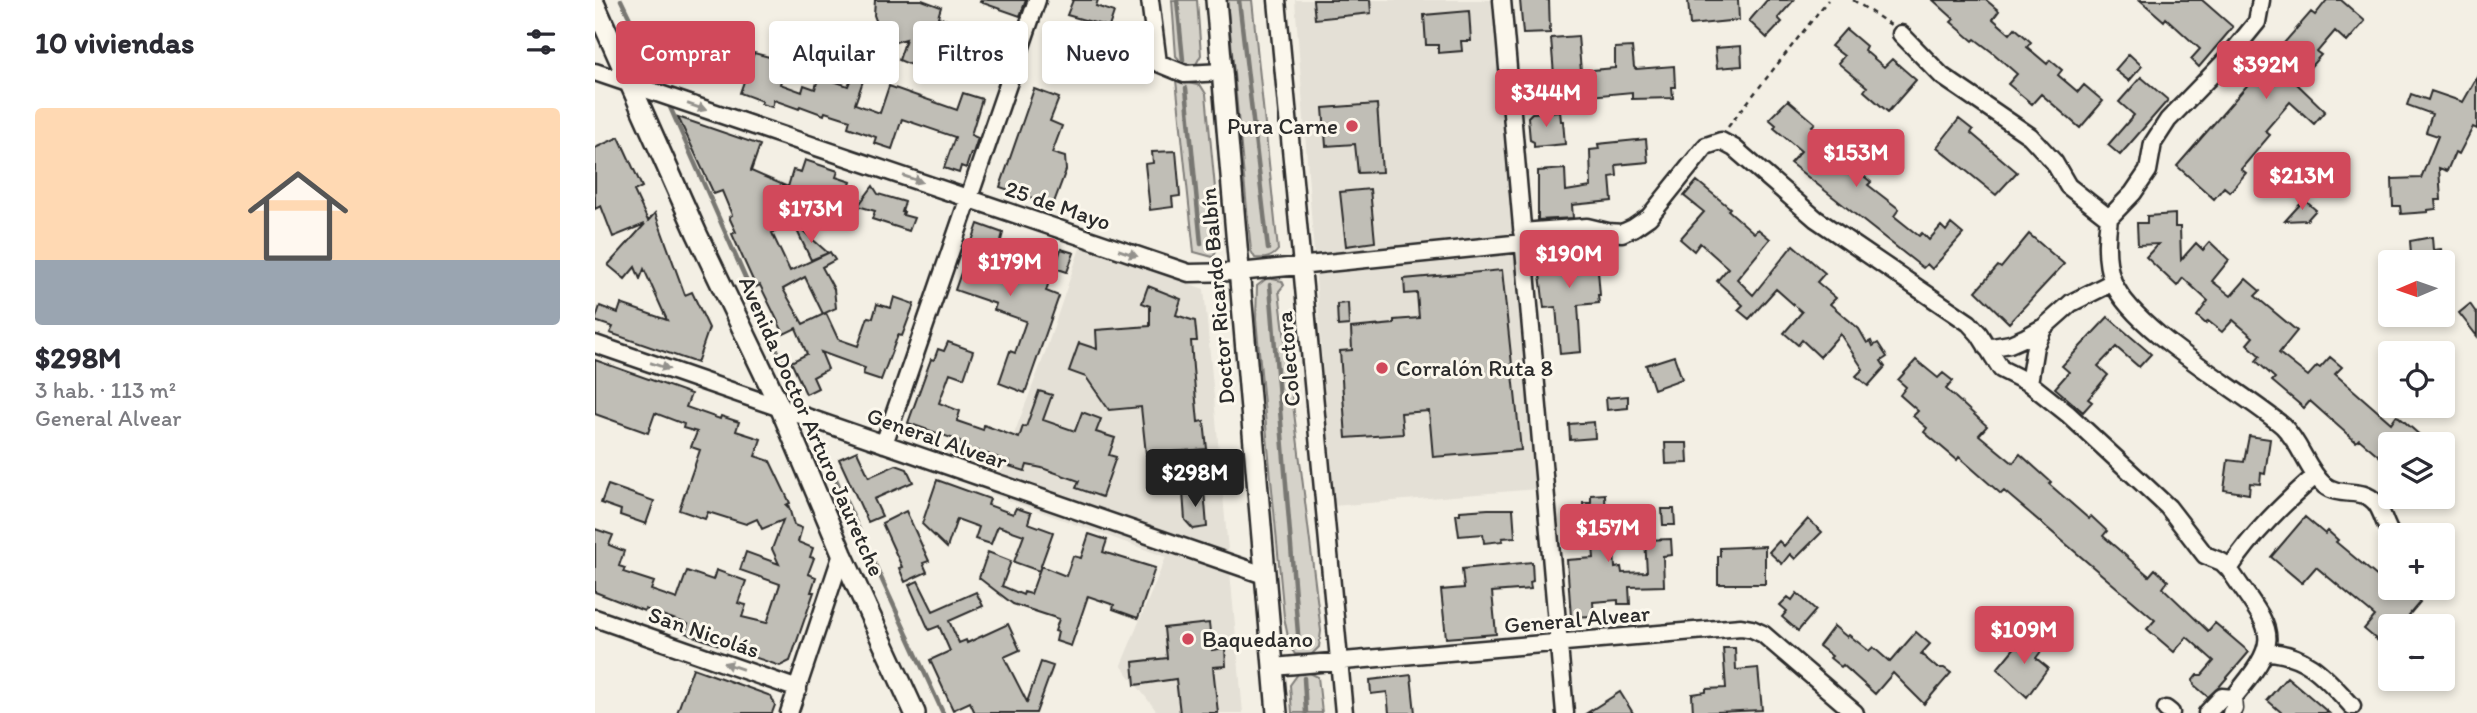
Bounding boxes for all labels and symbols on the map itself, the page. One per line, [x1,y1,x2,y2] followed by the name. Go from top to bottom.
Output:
[2217,42,2315,101] pin: $392M
[1497,69,1595,129] pin: $344M
[687,102,708,113] one-way arrow
[1227,112,1338,140] place label: Pura Carne
[1344,118,1360,134] marker: Pura Carne
[1807,130,1905,189] pin: $153M
[2253,152,2351,212] pin: $213M
[902,174,923,185] one-way arrow
[1001,174,1115,236] street label: 25 de Mayo
[762,186,860,245] pin: $173M
[1194,187,1240,405] street label: Doctor Ricardo Balbín
[1520,230,1618,290] pin: $190M
[961,238,1059,298] pin: $179M
[1118,248,1139,259] one-way arrow
[2378,250,2455,327] north arrow
[733,272,891,580] street label: Avenida Doctor Arturo Jauretche
[1270,310,1306,408] street label: Colectora
[1396,354,1553,382] place label: Corralón Ruta 8
[1374,360,1390,376] marker: Corralón Ruta 8
[649,361,670,372] one-way arrow
[863,401,1011,475] street label: General Alvear
[1146,449,1244,509] pin: $298M
[1559,504,1657,564] pin: $157M
[1503,599,1651,639] street label: General Alvear
[645,600,763,664] street label: San Nicolás
[1975,606,2073,666] pin: $109M
[1202,625,1313,653] place label: Baquedano
[1180,631,1196,647] marker: Baquedano
[723,660,744,671] one-way arrow

